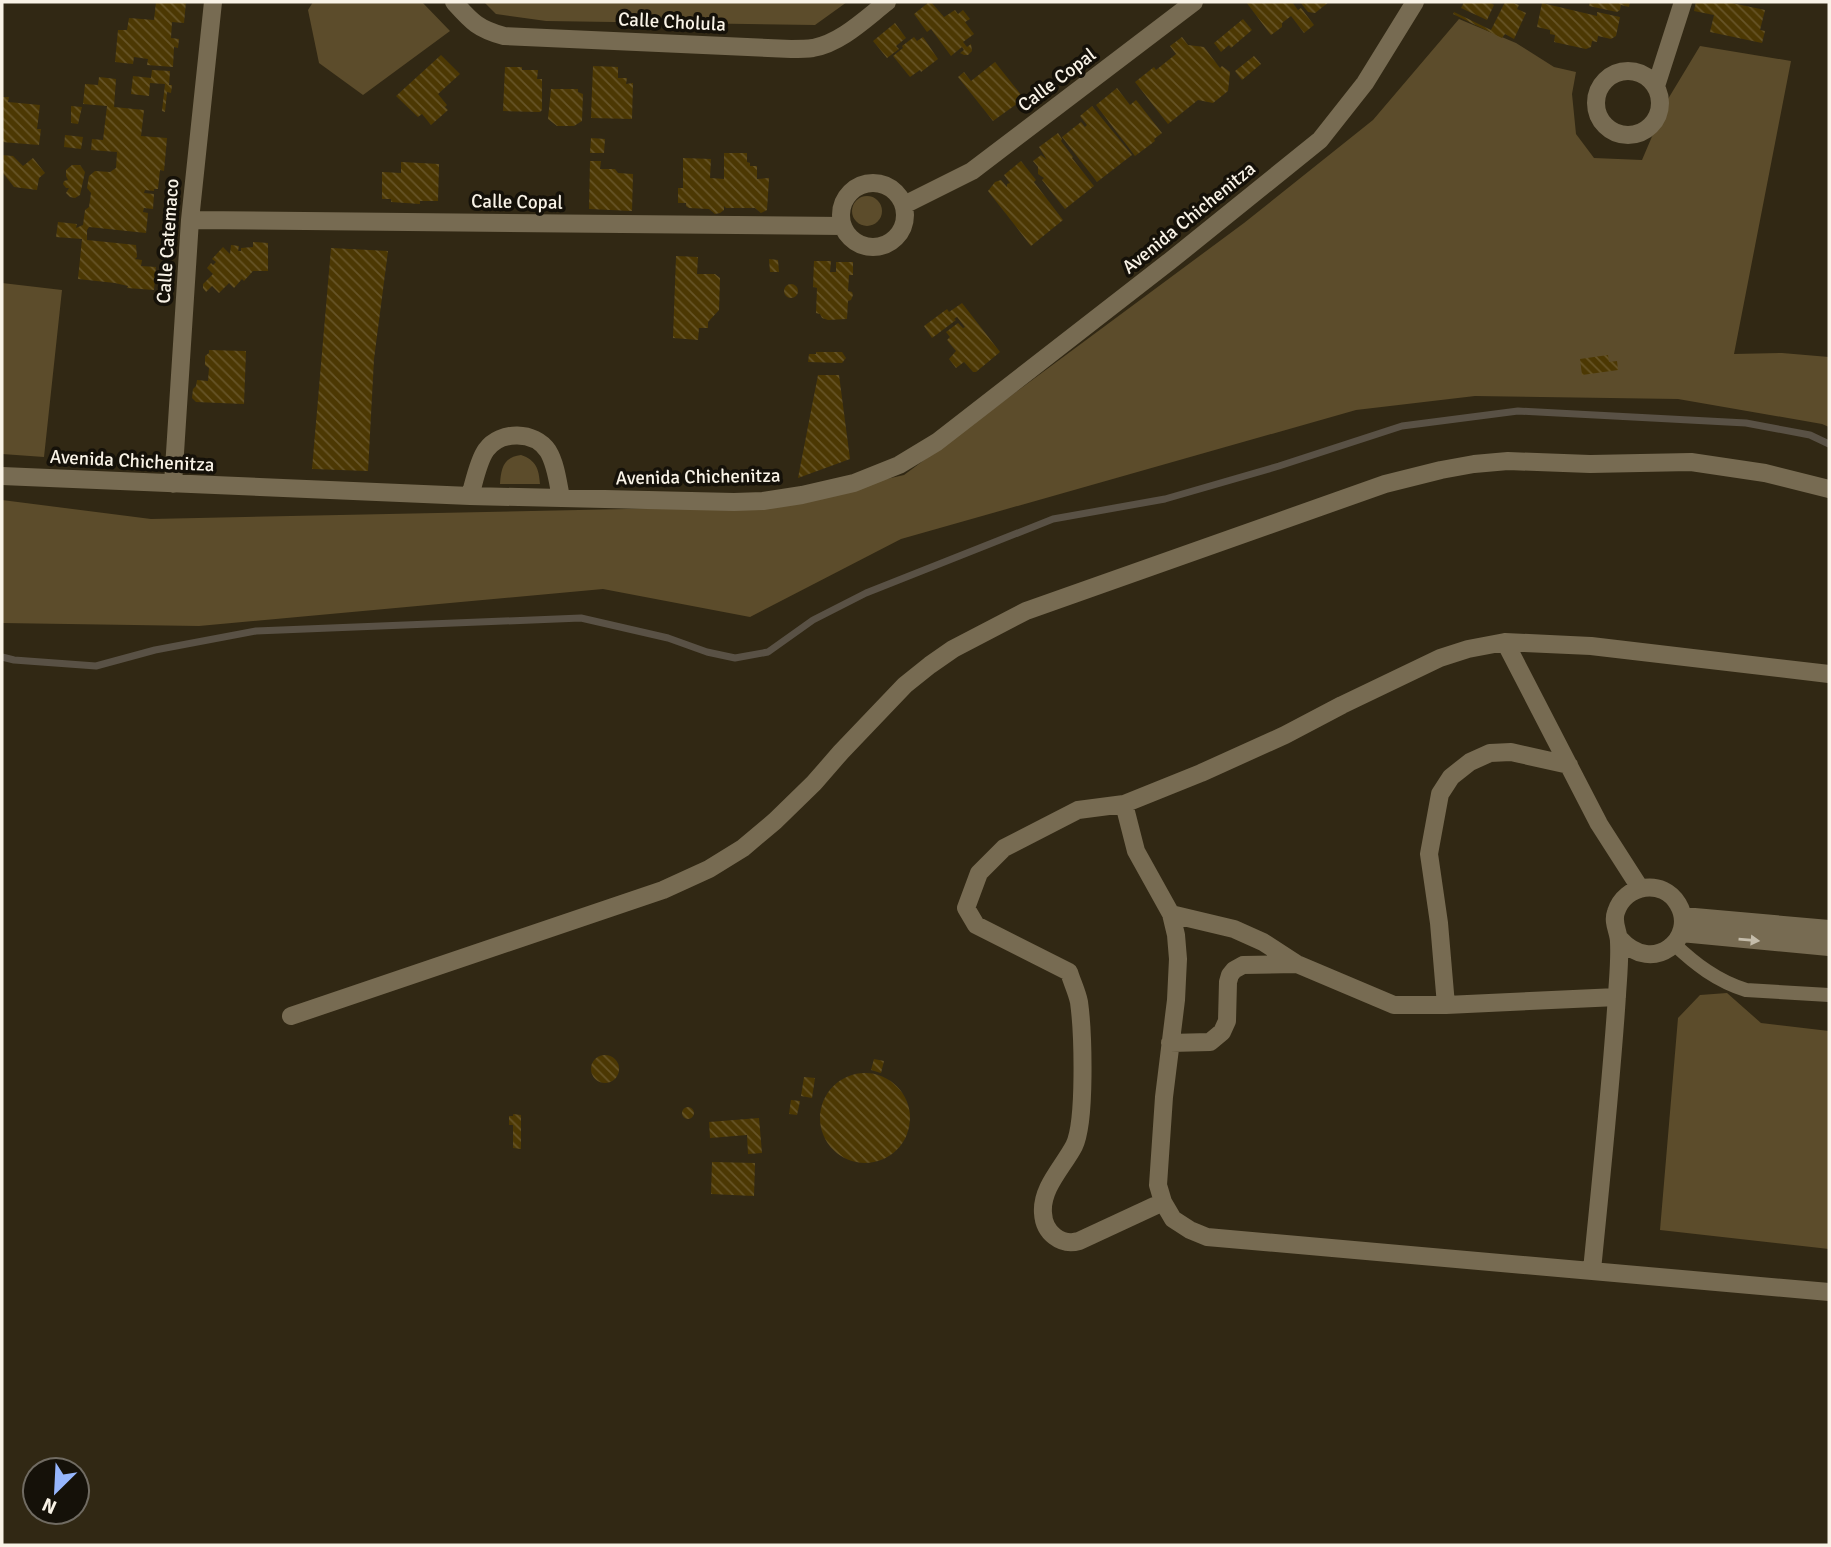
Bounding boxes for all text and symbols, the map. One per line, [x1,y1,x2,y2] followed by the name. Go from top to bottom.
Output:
[617,7,727,37] street label: Calle Cholula
[1013,43,1101,117] street label: Calle Copal
[1117,157,1261,279] street label: Avenida Chichenitza
[152,177,184,304] street label: Calle Catemaco
[471,189,563,215] street label: Calle Copal
[49,445,215,477] street label: Avenida Chichenitza
[615,464,781,490] street label: Avenida Chichenitza
[1738,934,1760,945] one-way arrow
[21,1456,91,1526] north arrow
[39,1492,60,1519] text: N

